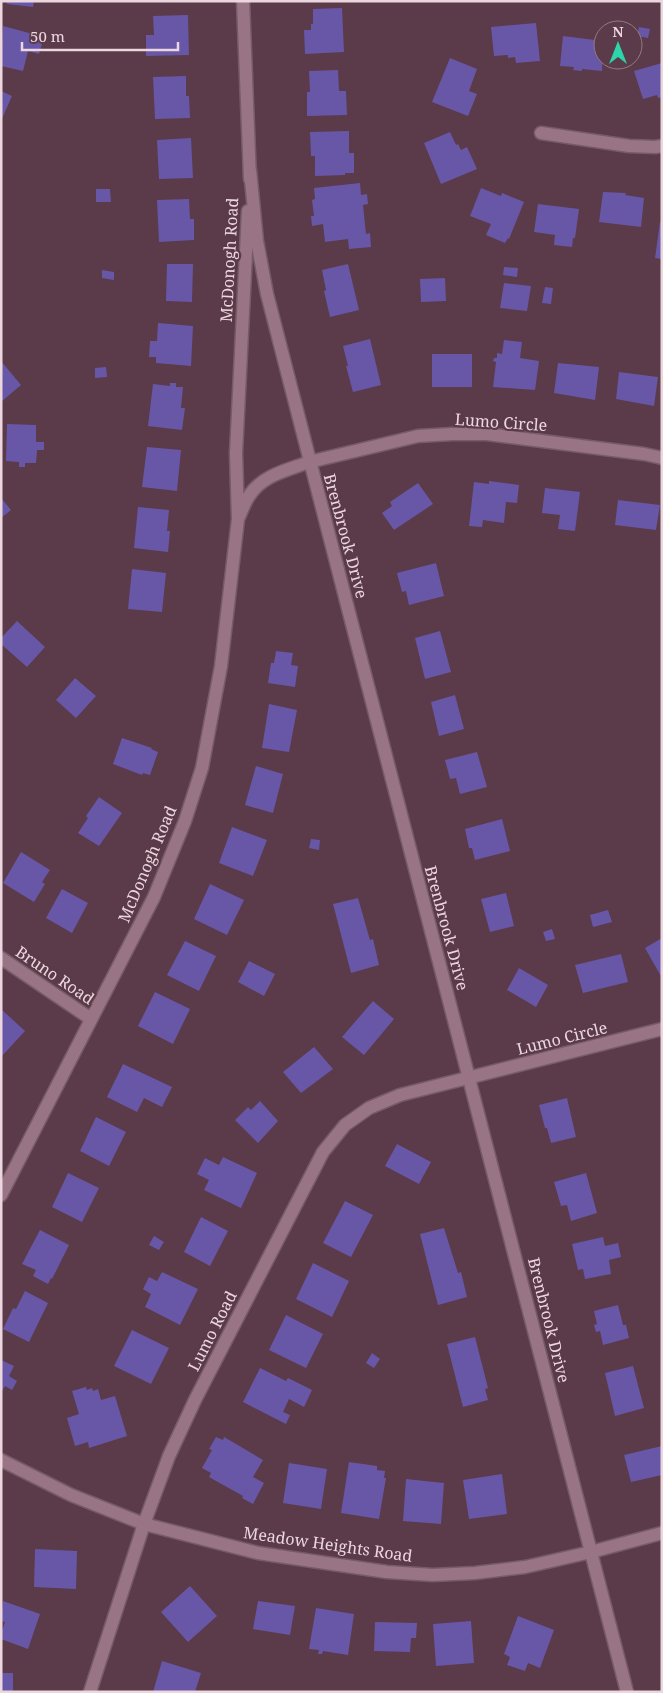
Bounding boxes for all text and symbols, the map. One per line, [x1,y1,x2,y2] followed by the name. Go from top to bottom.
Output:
[22,20,179,52] scale bar
[593,20,643,70] north arrow
[612,22,624,41] text: N
[30,26,65,46] text: 50 m
[215,197,243,323] street label: McDonogh Road
[454,408,548,436] street label: Lumo Circle
[319,471,373,601] street label: Brenbrook Drive
[112,802,182,926] street label: McDonogh Road
[420,863,474,993] street label: Brenbrook Drive
[11,941,99,1010] street label: Bruno Road
[514,1016,610,1060] street label: Lumo Circle
[523,1255,575,1385] street label: Brenbrook Drive
[182,1287,242,1375] street label: Lumo Road
[242,1521,414,1567] street label: Meadow Heights Road

